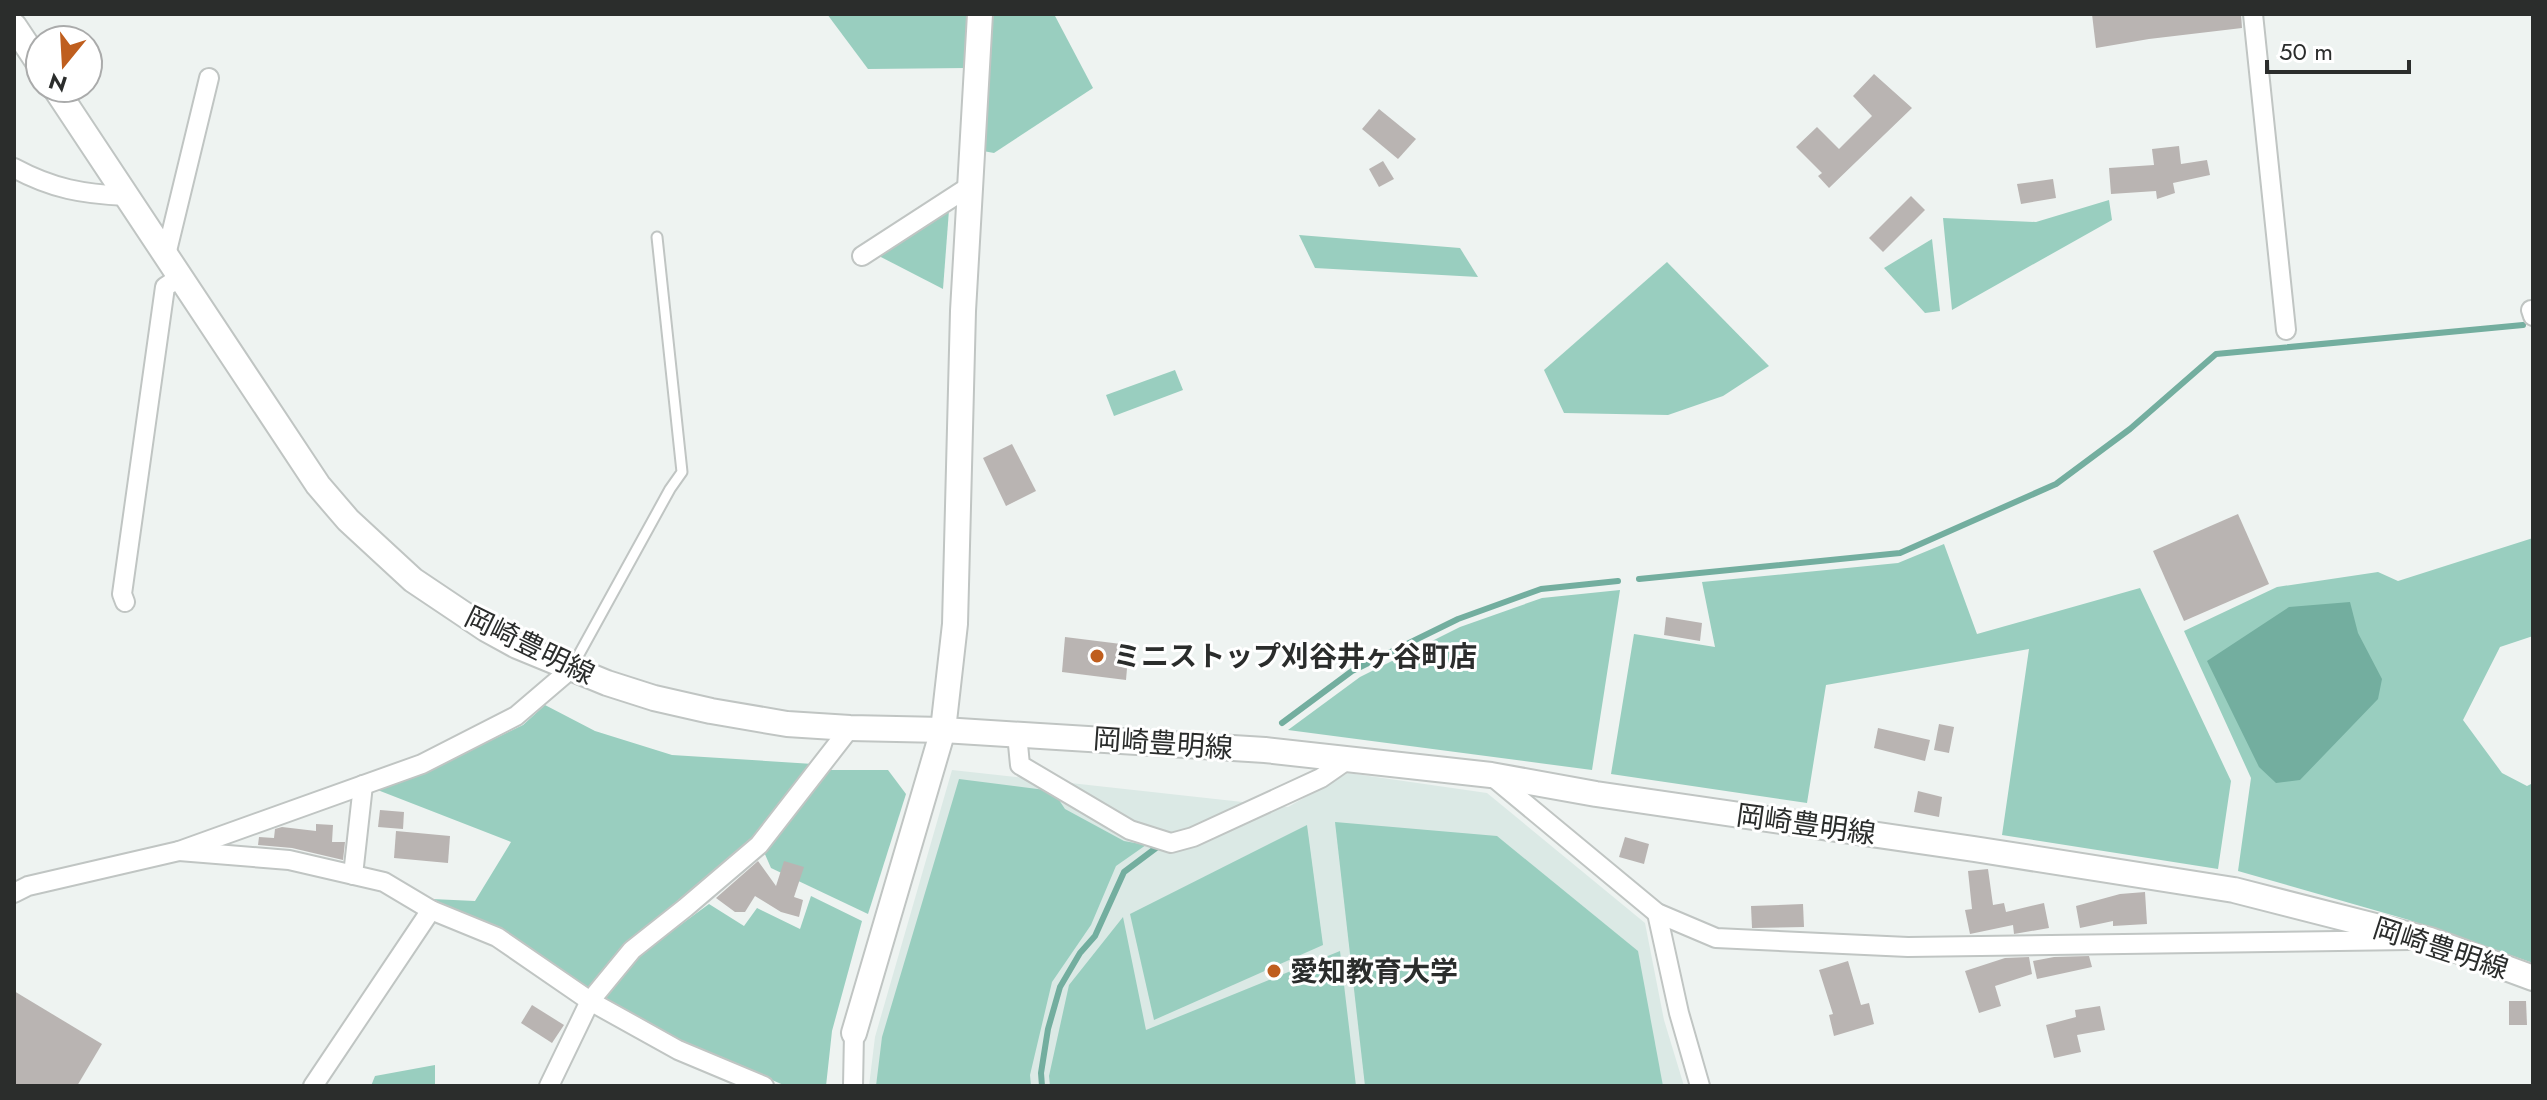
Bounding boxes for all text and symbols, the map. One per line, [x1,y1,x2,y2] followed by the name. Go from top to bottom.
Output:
[24,24,104,104] north arrow
[2267,24,2409,74] scale bar
[2279,34,2333,69] text: 50 m
[45,65,71,101] text: N
[458,596,602,695] street label: 岡崎豊明線
[1113,636,1477,677] place label: ミニストップ刈谷井ヶ谷町店
[1088,647,1106,665] marker: ミニストップ刈谷井ヶ谷町店
[1092,718,1234,769] street label: 岡崎豊明線
[1734,794,1878,855] street label: 岡崎豊明線
[2368,907,2514,990] street label: 岡崎豊明線
[1290,951,1458,992] place label: 愛知教育大学
[1265,962,1283,980] marker: 愛知教育大学

